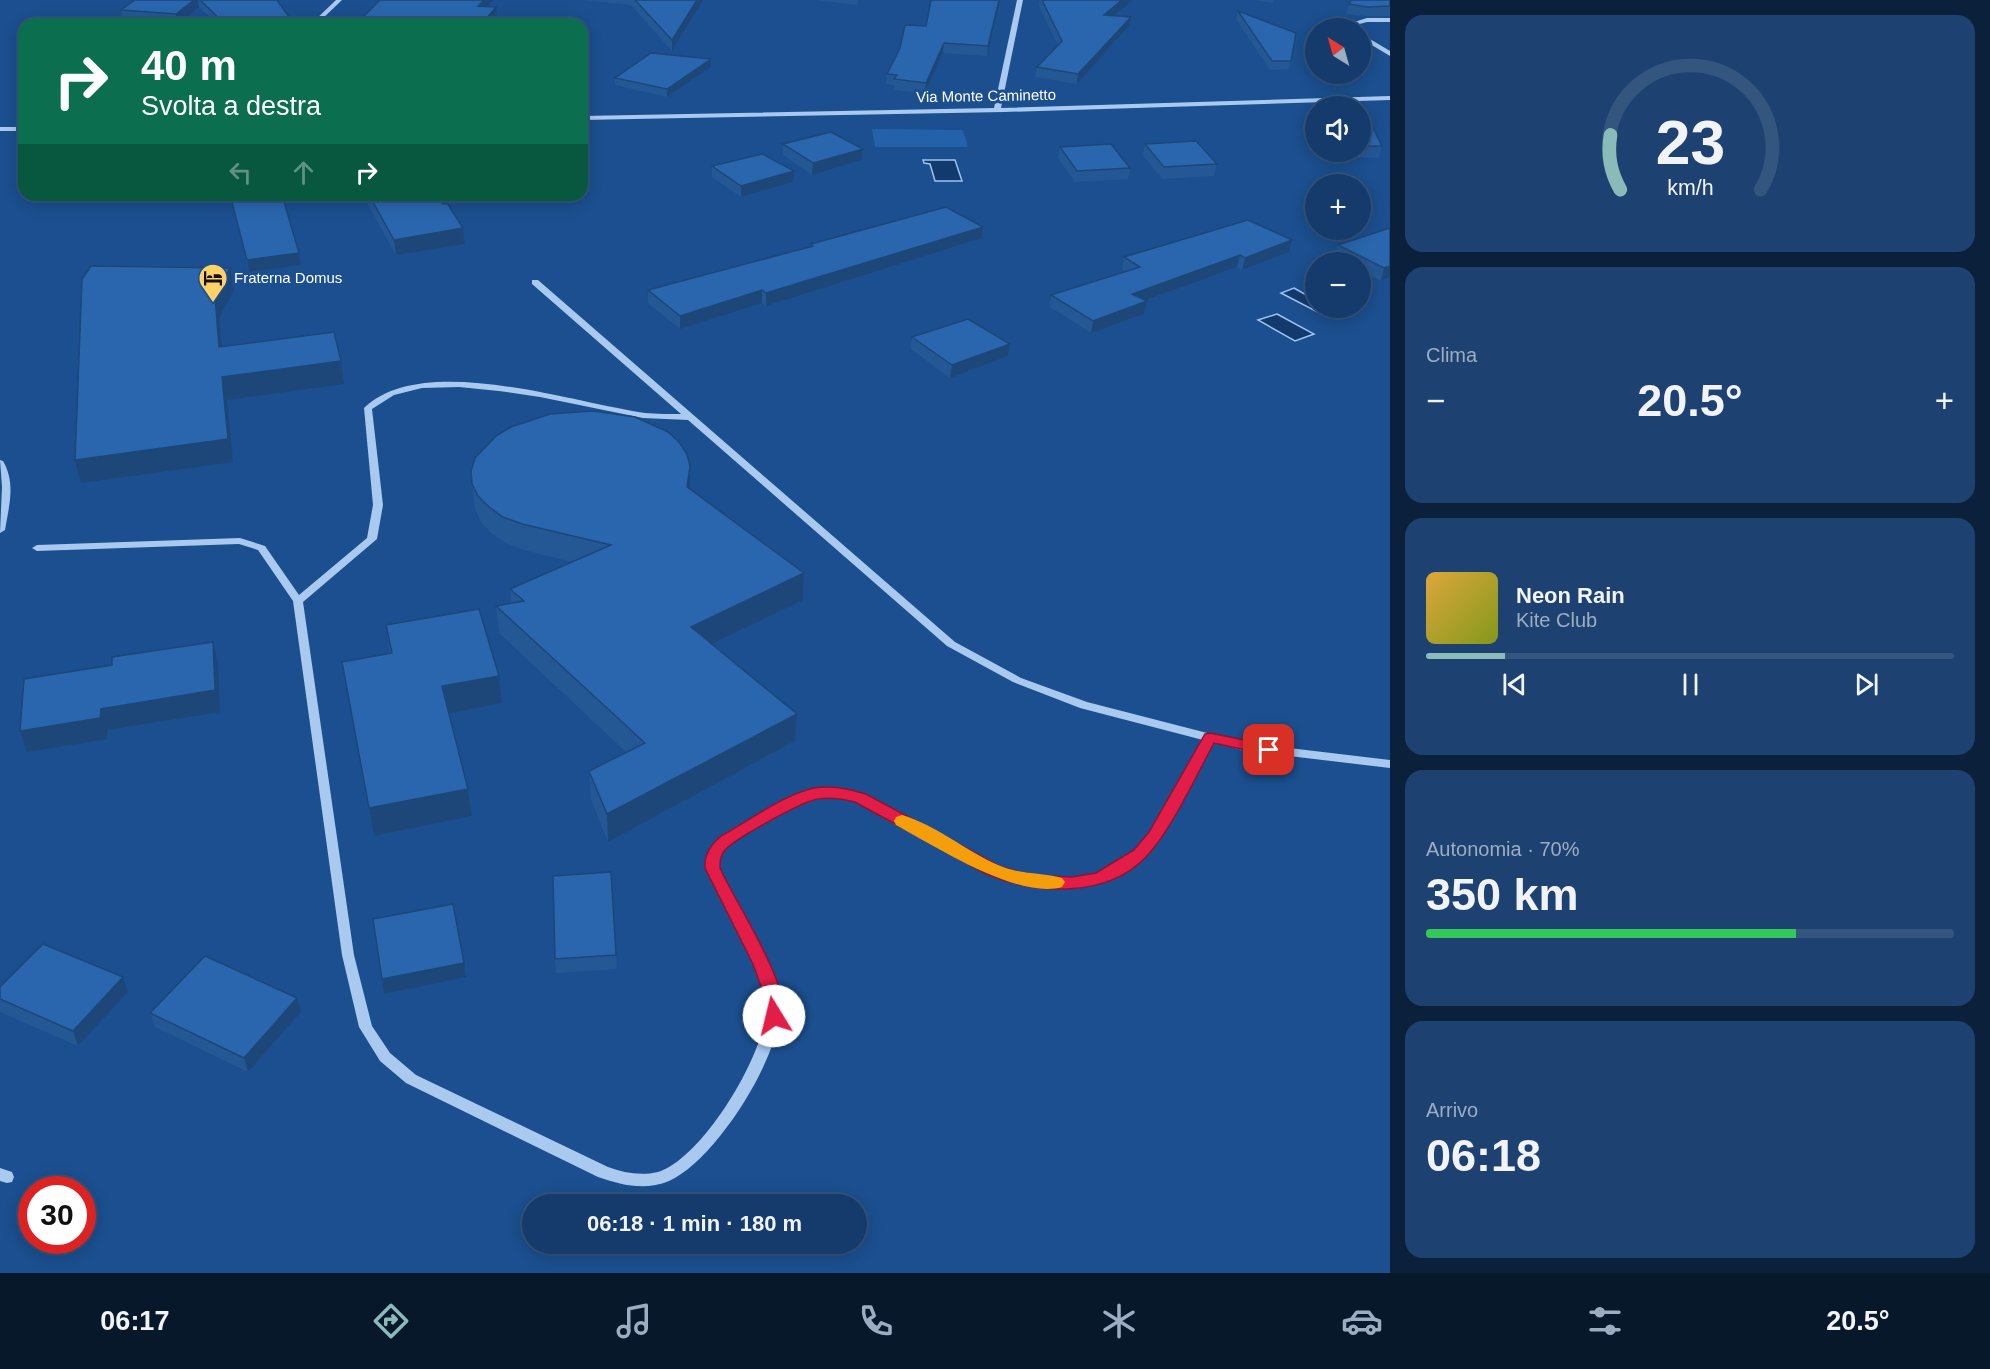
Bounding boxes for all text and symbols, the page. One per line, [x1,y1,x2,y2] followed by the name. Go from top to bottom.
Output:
[1305,18,1371,84] north arrow
[1305,18,1371,318] map controls
[42,42,120,120] icon: right
[141,42,237,89] text: 40 m
[916,86,1056,105] street label: Via Monte Caminetto
[141,91,321,121] text: Svolta a destra
[1305,96,1371,162] button: sound
[1655,108,1725,177] text: 23
[224,156,257,189] icon: left
[287,156,320,189] icon: ahead
[350,156,383,189] icon: right
[1305,174,1371,240] button: +
[1667,177,1713,201] text: km/h
[1305,252,1371,318] button: −
[197,262,229,304] hotel icon: Fraterna Domus
[234,269,342,286] place label: Fraterna Domus
[1426,344,1477,366] text: Clima
[1637,375,1743,426] text: 20.5°
[1426,382,1445,419] text: −
[1935,382,1954,419] text: +
[1516,583,1625,608] text: Neon Rain
[1516,609,1597,631] text: Kite Club
[1498,668,1531,701] icon: previous
[1674,668,1707,701] icon: pause
[1850,668,1883,701] icon: next
[1243,724,1294,775] pin
[1252,733,1285,766] icon: arrive
[1426,838,1579,860] text: Autonomia · 70%
[1426,869,1579,920] text: 350 km
[742,984,806,1048] position arrow
[1426,1099,1478,1121] text: Arrivo
[1426,1130,1541,1181] text: 06:18
[18,1176,96,1254] speed limit sign: 30
[587,1211,802,1236] text: 06:18 · 1 min · 180 m
[370,1300,412,1342] icon: directions
[613,1300,655,1342] icon: music
[855,1300,897,1342] icon: phone
[1098,1300,1140,1342] icon: climate
[1341,1300,1383,1342] icon: car
[1584,1300,1626,1342] icon: filters
[100,1306,169,1336] text: 06:17
[1826,1306,1890,1336] text: 20.5°

